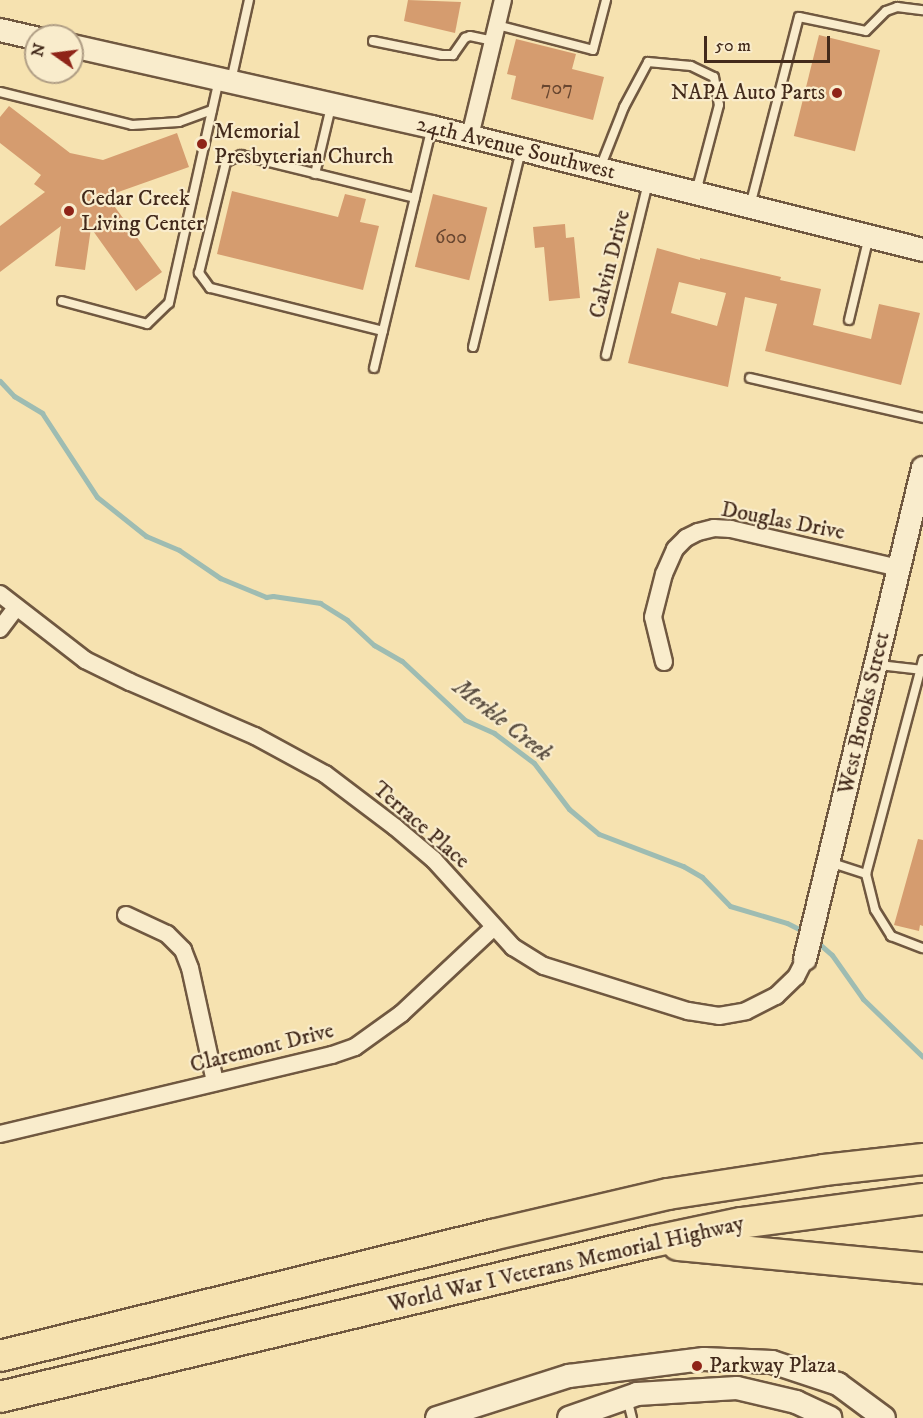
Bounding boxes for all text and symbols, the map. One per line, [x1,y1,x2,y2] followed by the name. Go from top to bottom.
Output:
[24,24,84,84] north arrow
[707,24,833,62] scale bar
[715,35,751,57] text: 50 m
[27,41,50,59] text: N
[541,76,573,100] house number: 707
[671,80,825,106] place label: NAPA Auto Parts
[830,86,844,100] marker: NAPA Auto Parts
[414,111,618,185] street label: 24th Avenue Southwest
[214,118,394,170] place label: Memorial Presbyterian Church
[195,137,209,151] marker: Memorial Presbyterian Church
[81,185,204,236] place label: Cedar Creek Living Center
[62,204,76,218] marker: Cedar Creek Living Center
[584,207,636,321] street label: Calvin Drive
[435,225,467,249] house number: 600
[719,496,847,546] street label: Douglas Drive
[833,629,895,797] street label: West Brooks Street
[447,673,557,769] water label: Merkle Creek
[367,776,475,874] street label: Terrace Place
[187,1017,337,1079] street label: Claremont Drive
[385,1210,747,1318] street label: World War I Veterans Memorial Highway
[709,1353,836,1379] place label: Parkway Plaza
[690,1359,704,1373] marker: Parkway Plaza

